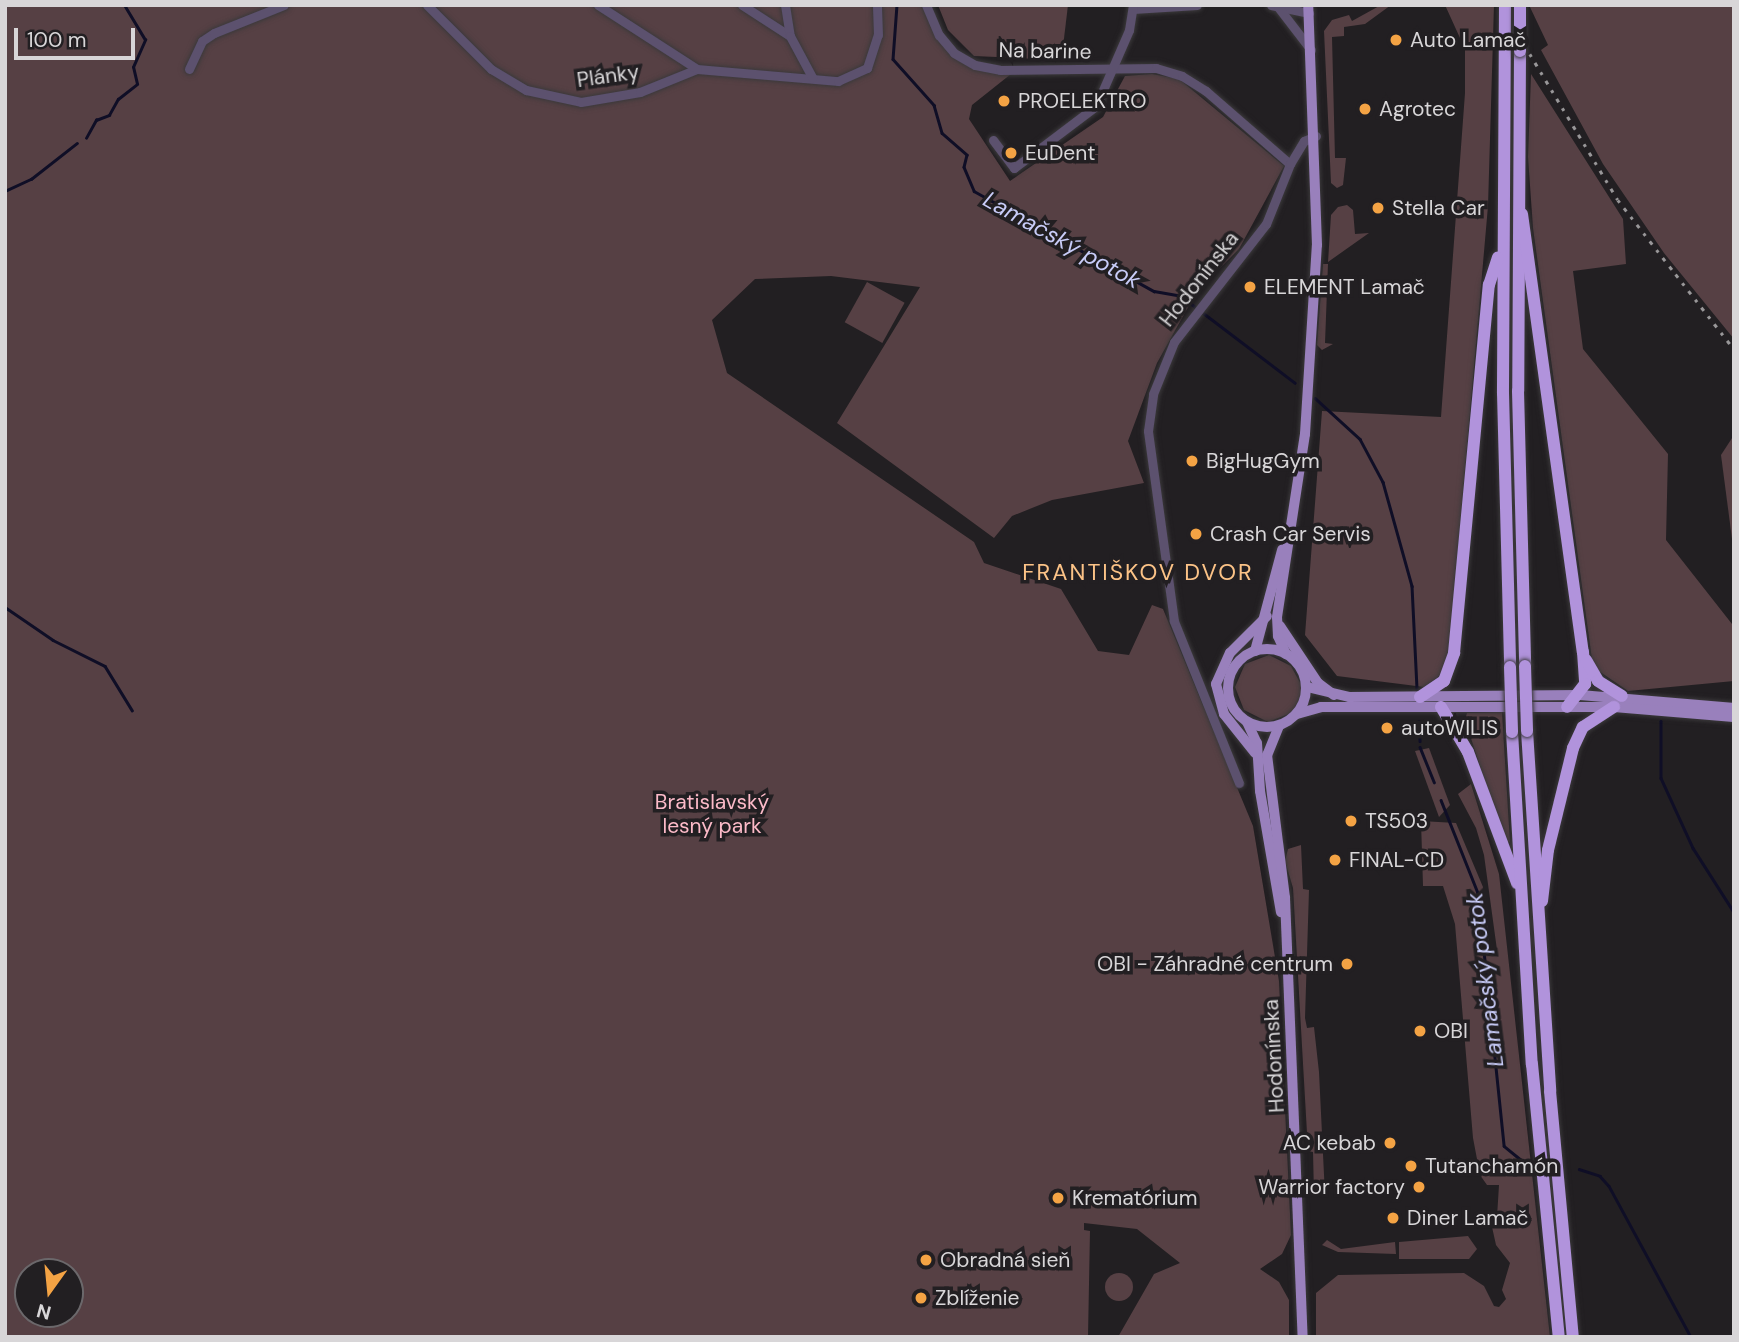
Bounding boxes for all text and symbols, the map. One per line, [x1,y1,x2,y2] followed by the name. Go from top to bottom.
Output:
[18,14,138,58] scale bar
[27,26,87,54] text: 100 m
[1410,27,1526,53] place label: Auto Lamač
[1388,32,1404,48] marker: Auto Lamač
[998,38,1092,64] street label: Na barine
[575,59,641,93] street label: Plánky
[1018,88,1146,114] place label: PROELEKTRO
[996,93,1012,109] marker: PROELEKTRO
[1379,96,1456,122] place label: Agrotec
[1357,101,1373,117] marker: Agrotec
[1025,140,1096,166] place label: EuDent
[1003,145,1019,161] marker: EuDent
[979,185,1145,295] water label: Lamačský potok
[1392,195,1485,221] place label: Stella Car
[1370,200,1386,216] marker: Stella Car
[1154,226,1244,332] street label: Hodonínska
[1264,274,1425,300] place label: ELEMENT Lamač
[1242,279,1258,295] marker: ELEMENT Lamač
[1206,448,1320,474] place label: BigHugGym
[1184,453,1200,469] marker: BigHugGym
[1210,521,1371,547] place label: Crash Car Servis
[1188,526,1204,542] marker: Crash Car Servis
[1024,558,1252,586] district label: FRANTIŠKOV DVOR
[1401,715,1498,741] place label: autoWILIS
[1379,720,1395,736] marker: autoWILIS
[655,789,769,839] park label: Bratislavský lesný park
[1365,808,1428,834] place label: TS503
[1343,813,1359,829] marker: TS503
[1349,847,1444,873] place label: FINAL-CD
[1327,852,1343,868] marker: FINAL-CD
[1461,891,1509,1069] water label: Lamačský potok
[1097,951,1333,977] place label: OBI - Záhradné centrum
[1339,956,1355,972] marker: OBI - Záhradné centrum
[1258,999,1290,1113] street label: Hodonínska
[1434,1018,1468,1044] place label: OBI
[1412,1023,1428,1039] marker: OBI
[1283,1130,1376,1156] place label: AC kebab
[1382,1135,1398,1151] marker: AC kebab
[1425,1153,1558,1179] place label: Tutanchamón
[1403,1158,1419,1174] marker: Tutanchamón
[1258,1174,1405,1200] place label: Warrior factory
[1411,1179,1427,1195] marker: Warrior factory
[1072,1185,1197,1211] place label: Krematórium
[1050,1190,1066,1206] marker: Krematórium
[1407,1205,1528,1231] place label: Diner Lamač
[1385,1210,1401,1226] marker: Diner Lamač
[940,1247,1070,1273] place label: Obradná sieň
[918,1252,934,1268] marker: Obradná sieň
[14,1258,84,1328] north arrow
[935,1285,1019,1311] place label: Zblíženie
[913,1290,929,1306] marker: Zblíženie
[34,1298,54,1326] text: N

